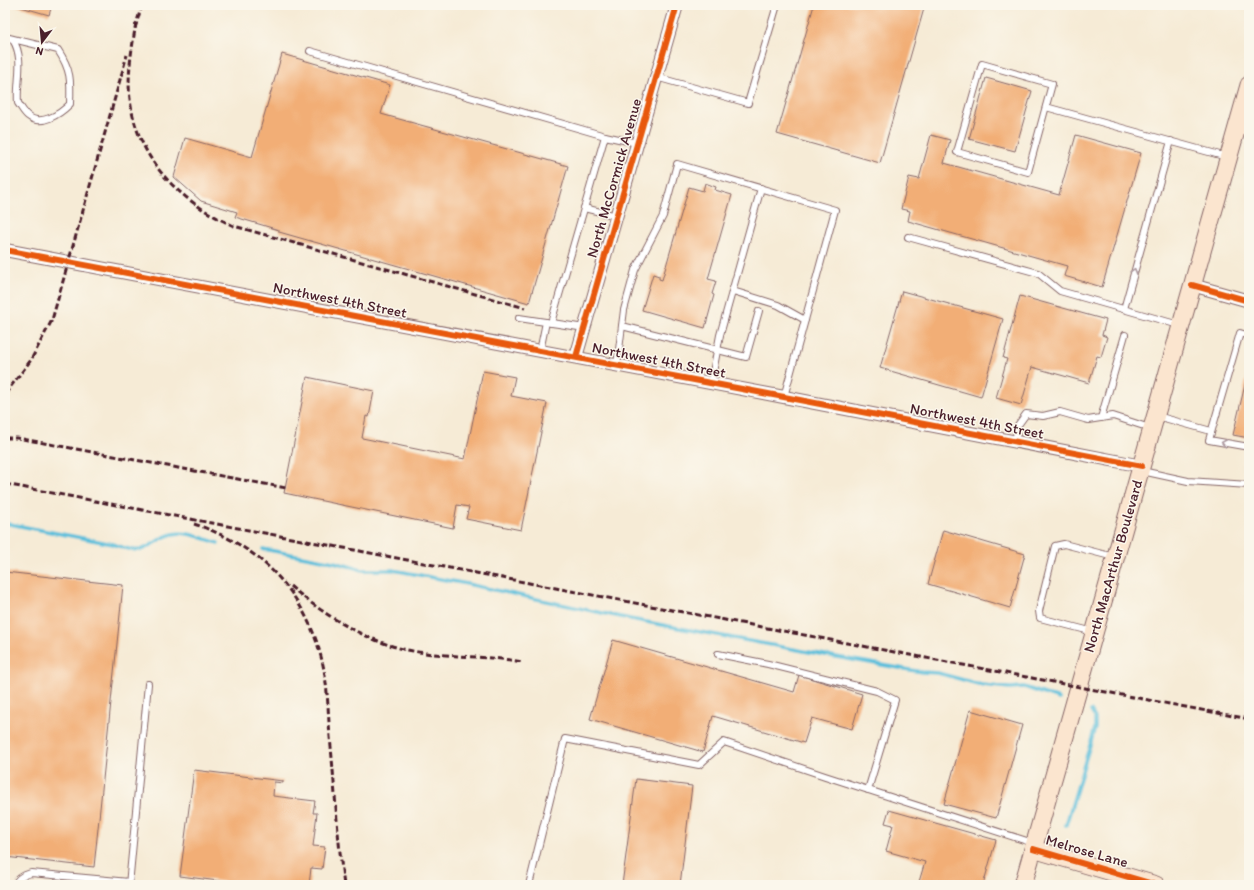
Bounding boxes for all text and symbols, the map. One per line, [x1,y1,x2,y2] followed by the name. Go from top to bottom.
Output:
[22,22,62,62] north arrow
[34,44,45,58] text: N
[583,96,645,260] street label: North McCormick Avenue
[1129,268,1138,275] one-way arrow
[272,278,409,322] street label: Northwest 4th Street
[591,338,728,382] street label: Northwest 4th Street
[909,399,1046,443] street label: Northwest 4th Street
[1221,439,1227,448] one-way arrow
[1080,477,1146,655] street label: North MacArthur Boulevard
[1044,831,1130,871] street label: Melrose Lane

